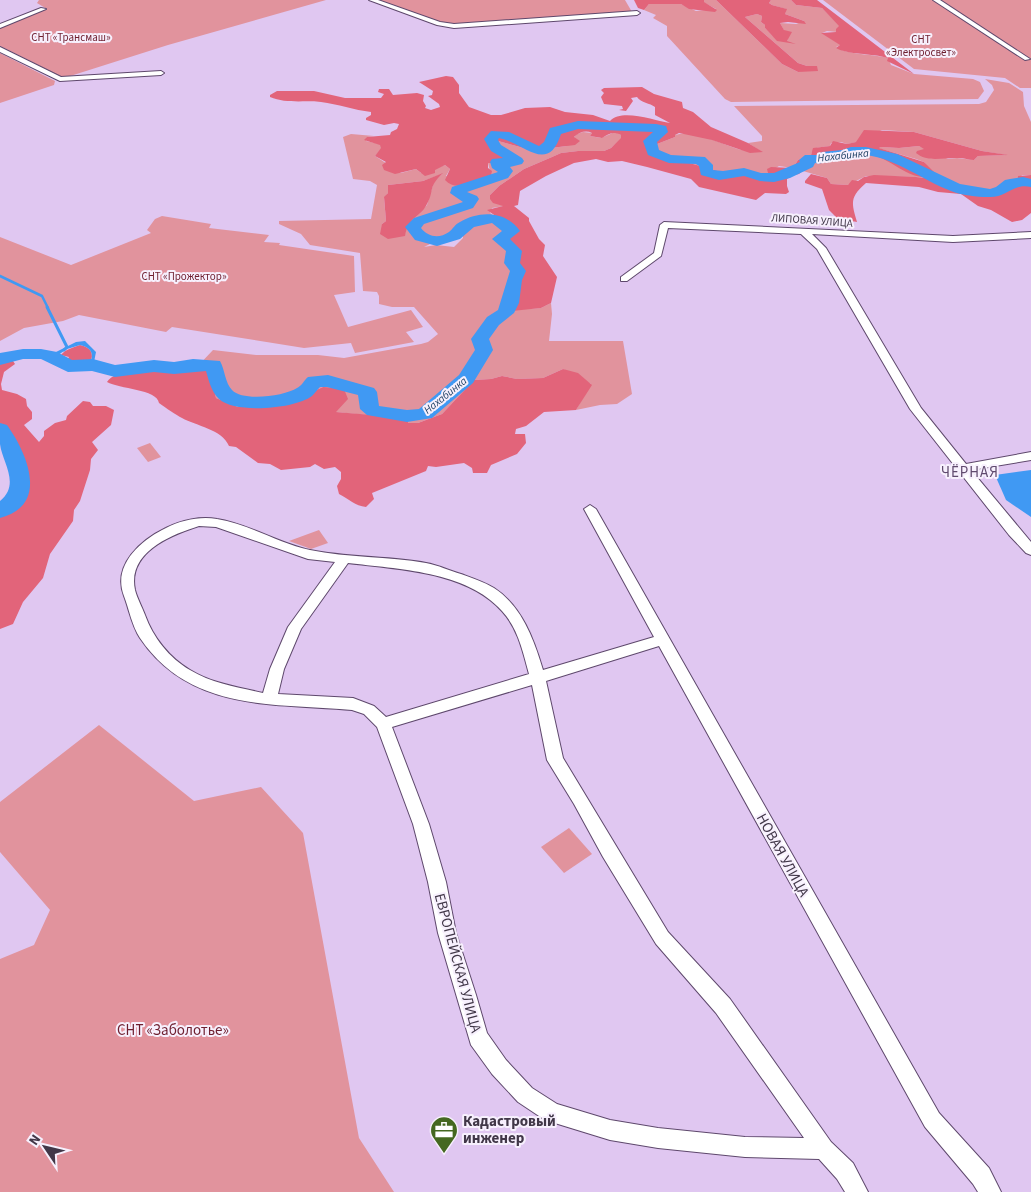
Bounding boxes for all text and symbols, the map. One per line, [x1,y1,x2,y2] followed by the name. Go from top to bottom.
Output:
[31,30,111,45] park label: СНТ «Трансмаш»
[886,32,956,60] park label: СНТ «Электросвет»
[817,145,870,166] water label: Нахабинка
[771,210,853,231] street label: ЛИПОВАЯ УЛИЦА
[141,269,227,284] park label: СНТ «Прожектор»
[421,373,470,417] water label: Нахабинка
[941,462,999,483] district label: ЧЁРНАЯ
[751,810,815,901] street label: НОВАЯ УЛИЦА
[429,891,486,1036] street label: ЕВРОПЕЙСКАЯ УЛИЦА
[117,1020,229,1041] park label: СНТ «Заболотье»
[463,1111,556,1149] place label: Кадастровый инженер
[429,1115,459,1154] office icon: Кадастровый инженер
[20,1122,70,1172] north arrow
[24,1131,46,1150] text: N

